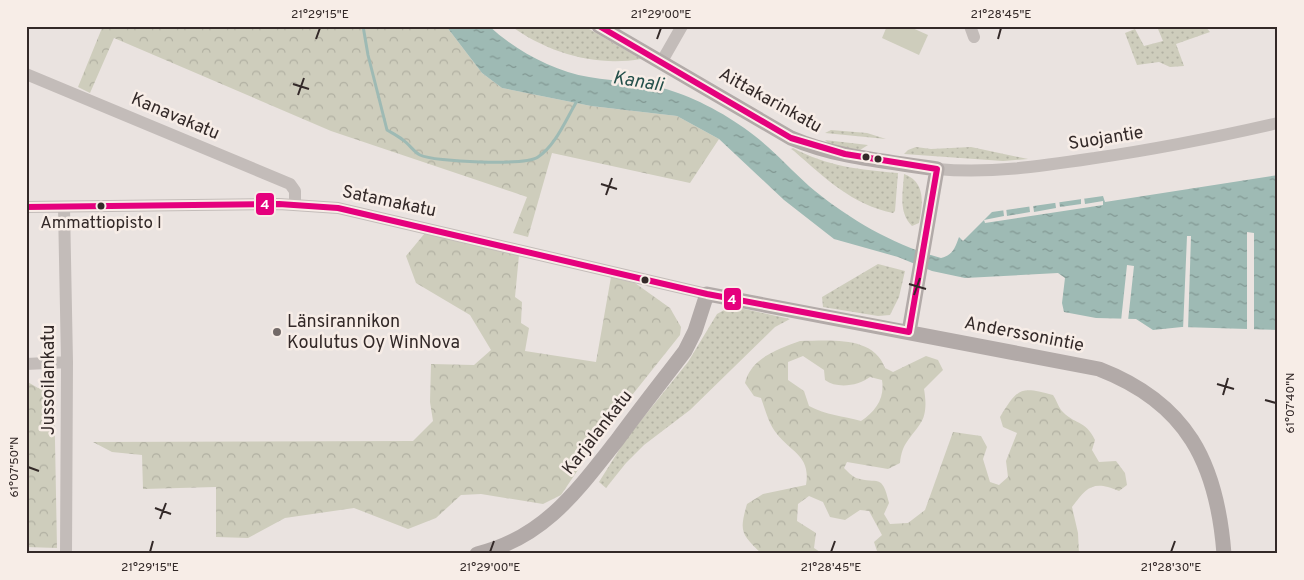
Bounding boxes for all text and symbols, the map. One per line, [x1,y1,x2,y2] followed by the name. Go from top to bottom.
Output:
[291,7,349,23] text: 21°29'15"E
[630,7,692,23] text: 21°29'00"E
[971,7,1031,23] text: 21°28'45"E
[714,63,826,139] street label: Aittakarinkatu
[611,66,666,98] water label: Kanali
[127,88,223,146] street label: Kanavakatu
[1067,122,1145,156] street label: Suojantie
[861,152,871,162] unlabelled marker
[873,154,883,164] unlabelled marker
[340,181,438,223] street label: Satamakatu
[255,192,275,216] line badge: 4
[261,197,270,214] text: 4
[96,201,106,211] marker: Ammattiopisto I
[40,213,162,235] place label: Ammattiopisto I
[640,275,650,285] unlabelled marker
[723,287,742,311] line badge: 4
[728,292,737,309] text: 4
[287,311,460,355] place label: Länsirannikon Koulutus Oy WinNova
[962,312,1086,358] street label: Anderssonintie
[38,325,61,435] street label: Jussoilankatu
[271,326,283,338] marker: Länsirannikon Koulutus Oy WinNova
[1283,372,1299,434] text: 61°07'40"N
[558,386,638,480] street label: Karjalankatu
[7,436,23,498] text: 61°07'50"N
[121,560,179,576] text: 21°29'15"E
[459,560,521,576] text: 21°29'00"E
[801,560,861,576] text: 21°28'45"E
[1141,560,1201,576] text: 21°28'30"E

